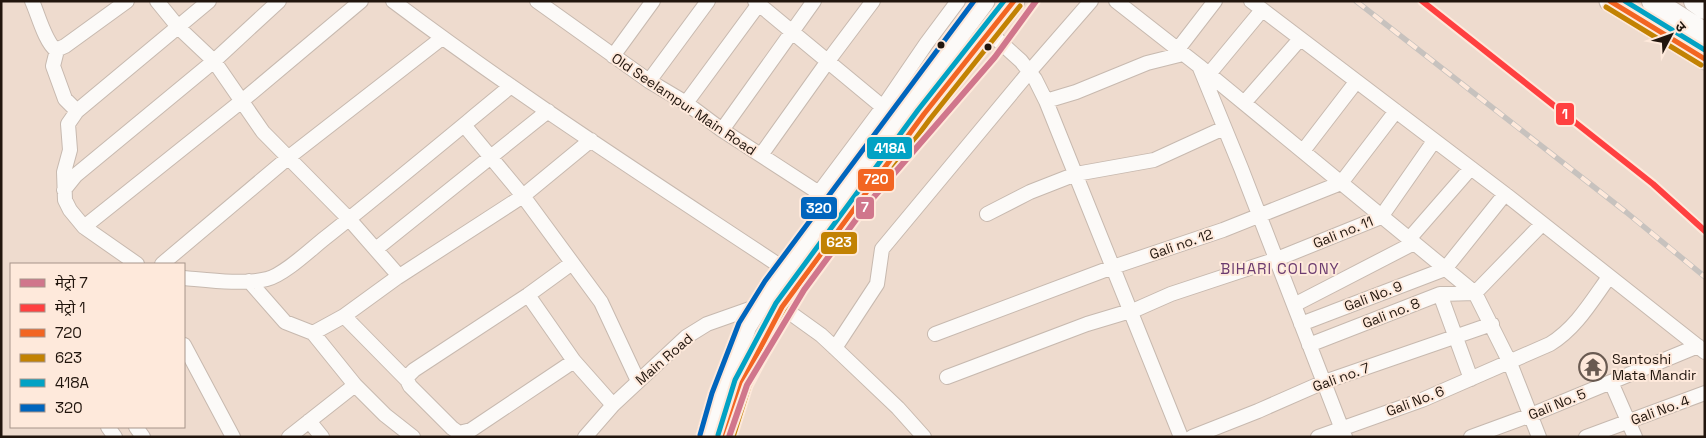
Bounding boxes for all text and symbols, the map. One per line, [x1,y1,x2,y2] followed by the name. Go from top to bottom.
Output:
[1646,10,1696,60] north arrow
[1671,17,1691,36] text: उ
[936,40,946,50] unlabelled marker
[983,42,993,52] unlabelled marker
[608,49,760,159] street label: Old Seelampur Main Road
[1555,102,1575,126] line badge: 1
[1562,105,1568,123] text: 1
[866,136,913,160] line badge: 418A
[874,139,906,157] text: 418A
[857,168,895,192] line badge: 720
[863,170,889,188] text: 720
[800,196,838,220] line badge: 320
[855,196,875,220] line badge: 7
[861,198,869,216] text: 7
[806,199,832,217] text: 320
[1310,212,1376,252] street label: Gali no. 11
[1147,225,1215,263] street label: Gali no. 12
[820,231,858,255] line badge: 623
[826,233,852,251] text: 623
[1220,259,1340,278] district label: BIHARI COLONY
[10,263,185,428] legend
[55,273,88,292] text: मेट्रो 7
[1341,277,1405,315] street label: Gali No. 9
[1360,294,1423,332] street label: Gali no. 8
[55,298,86,317] text: मेट्रो 1
[55,323,82,342] text: 720
[632,329,696,389] street label: Main Road
[55,348,82,367] text: 623
[1612,350,1696,384] place label: Santoshi Mata Mandir
[1578,352,1608,382] temple icon: Santoshi Mata Mandir
[1310,358,1372,396] street label: Gali no. 7
[55,373,90,392] text: 418A
[1383,382,1447,420] street label: Gali No. 6
[1526,384,1588,424] street label: Gali No. 5
[1628,391,1692,429] street label: Gali No. 4
[55,398,83,417] text: 320

